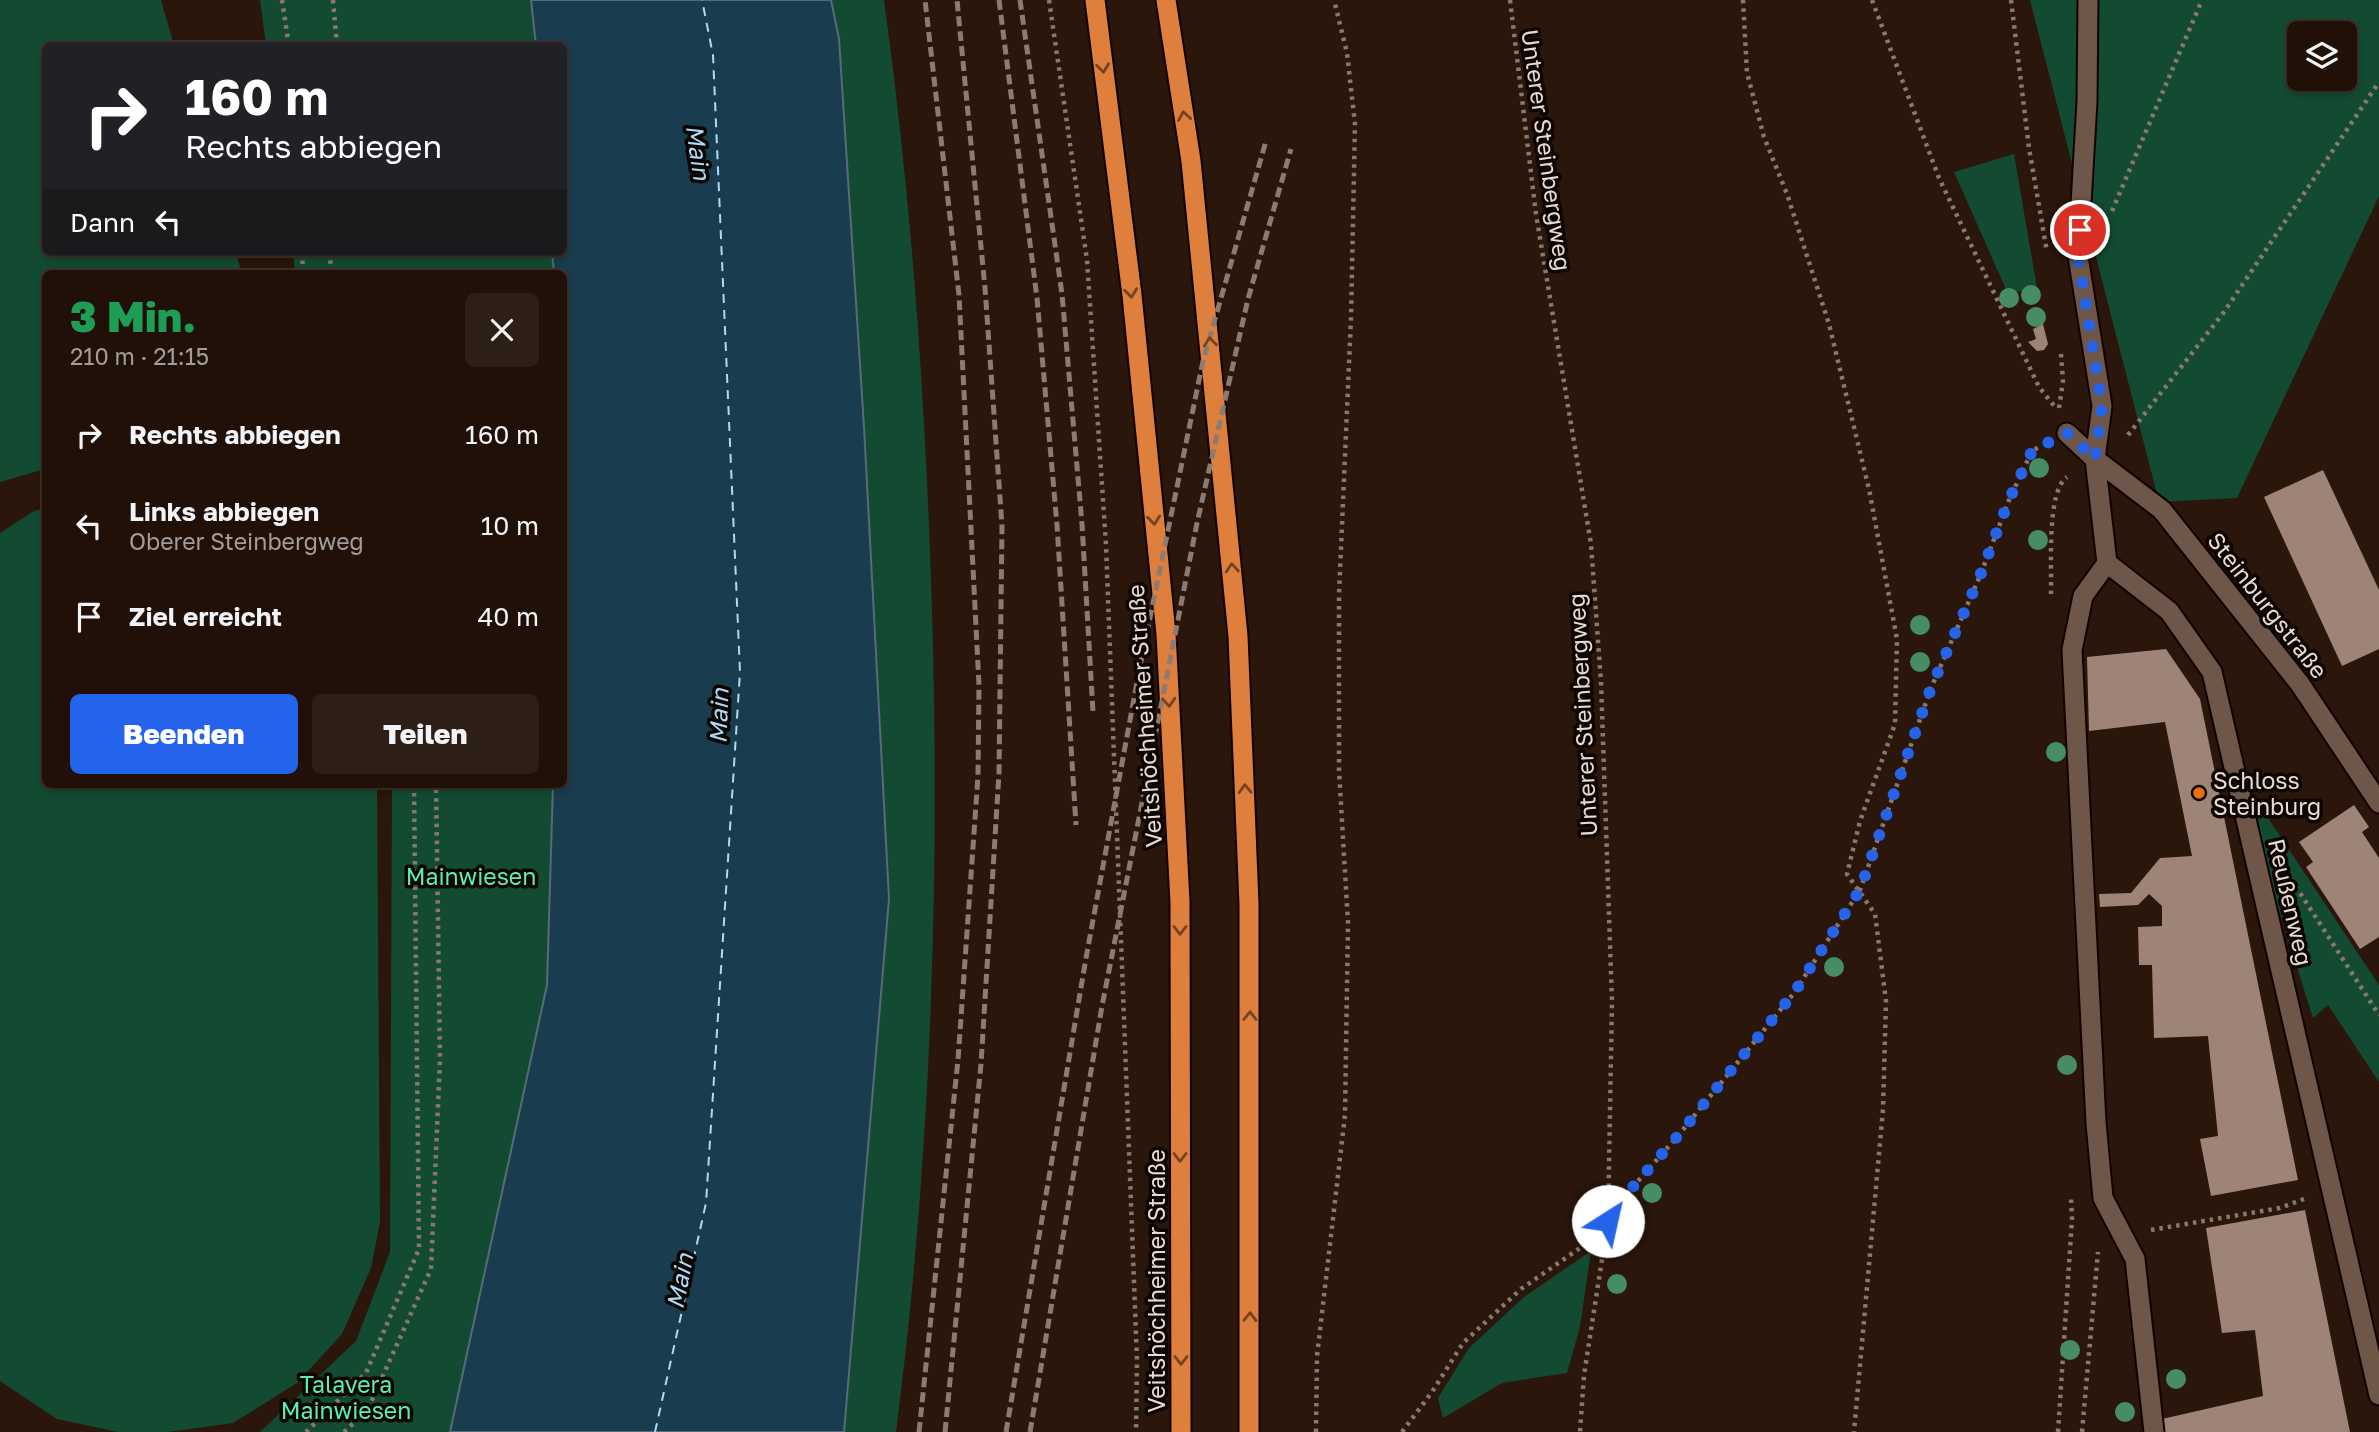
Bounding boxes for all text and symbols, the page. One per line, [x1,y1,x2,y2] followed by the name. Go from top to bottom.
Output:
[2287,21,2357,91] map controls
[2287,21,2357,91] button: layers
[1516,28,1578,272] street label: Unterer Steinbergweg
[1096,62,1111,74] one-way arrow
[185,67,328,126] text: 160 m
[70,70,161,161] icon: right
[1177,110,1192,122] one-way arrow
[681,123,717,183] water label: Main
[185,127,442,165] text: Rechts abbiegen
[2050,200,2110,260] pin
[149,203,187,241] icon: left
[70,207,135,238] text: Dann
[2061,211,2099,249] icon: arrive
[1124,288,1139,299] one-way arrow
[70,291,196,341] text: 3 Min.
[465,293,539,367] button: close
[1203,336,1218,347] one-way arrow
[70,342,209,370] text: 210 m · 21:15
[70,416,108,454] icon: right
[129,419,341,450] text: Rechts abbiegen
[465,419,539,450] text: 160 m
[129,496,319,527] text: Links abbiegen
[70,507,108,545] icon: left
[481,510,539,541] text: 10 m
[1146,515,1161,526] one-way arrow
[2202,526,2334,684] street label: Steinburgstraße
[129,527,364,555] text: Oberer Steinbergweg
[1225,563,1240,574] one-way arrow
[1121,584,1167,848] street label: Veitshöchheimer Straße
[1562,593,1602,837] street label: Unterer Steinbergweg
[70,598,108,636] icon: arrive
[129,601,282,632] text: Ziel erreicht
[478,601,539,632] text: 40 m
[703,687,734,744] water label: Main
[70,694,298,774] button: Beenden
[312,694,539,774] button: Teilen
[1162,697,1177,708] one-way arrow
[2213,766,2321,820] place label: Schloss Steinburg
[1237,783,1252,794] one-way arrow
[2191,785,2207,801] marker: Schloss Steinburg
[2263,836,2319,968] street label: Reußenweg
[406,862,536,890] park label: Mainwiesen
[1172,925,1188,935] one-way arrow
[1242,1010,1258,1021] one-way arrow
[1142,1149,1170,1413] street label: Veitshöchheimer Straße
[1172,1152,1188,1163] one-way arrow
[1571,1184,1645,1258] position arrow
[659,1250,699,1311] water label: Main
[1242,1311,1258,1322] one-way arrow
[1173,1356,1189,1366] one-way arrow
[281,1370,411,1424] park label: Talavera Mainwiesen

